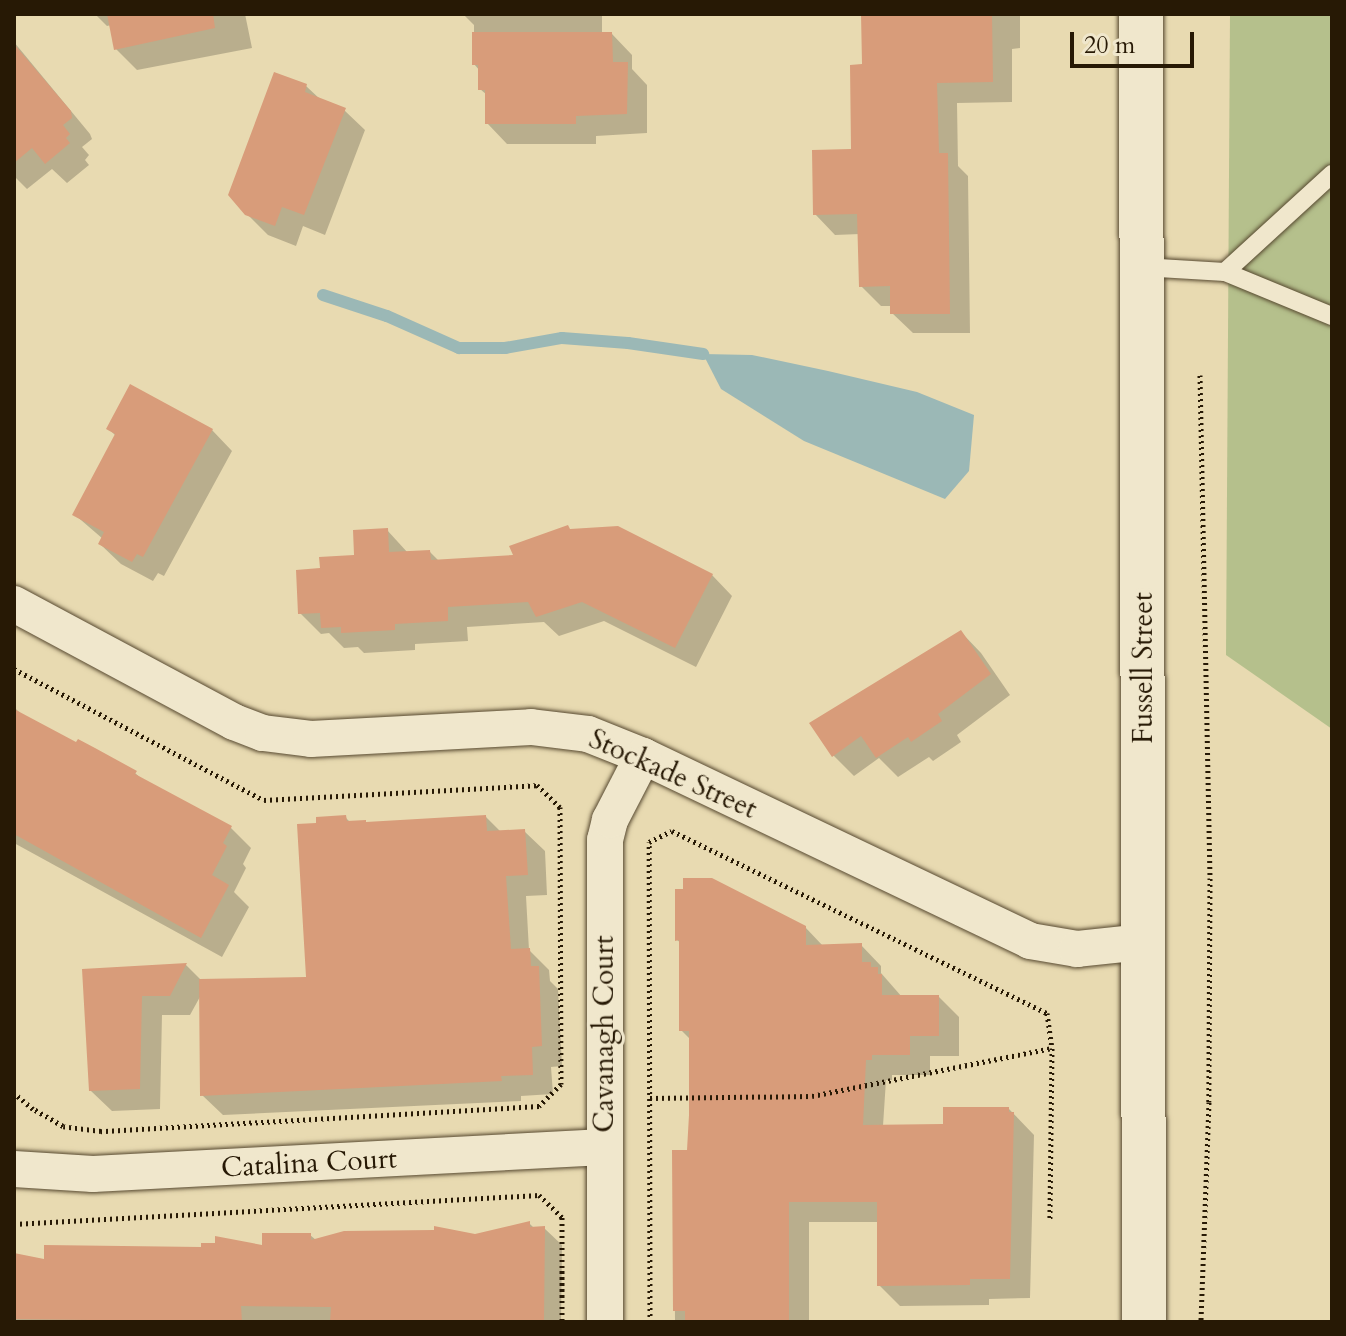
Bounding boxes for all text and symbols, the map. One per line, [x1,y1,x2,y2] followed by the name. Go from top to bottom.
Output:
[1074,16,1198,66] scale bar
[1084,29,1135,62] text: 20 m
[1126,592,1160,744] street label: Fussell Street
[584,722,762,826] street label: Stockade Street
[587,935,621,1133] street label: Cavanagh Court
[220,1142,398,1184] street label: Catalina Court

